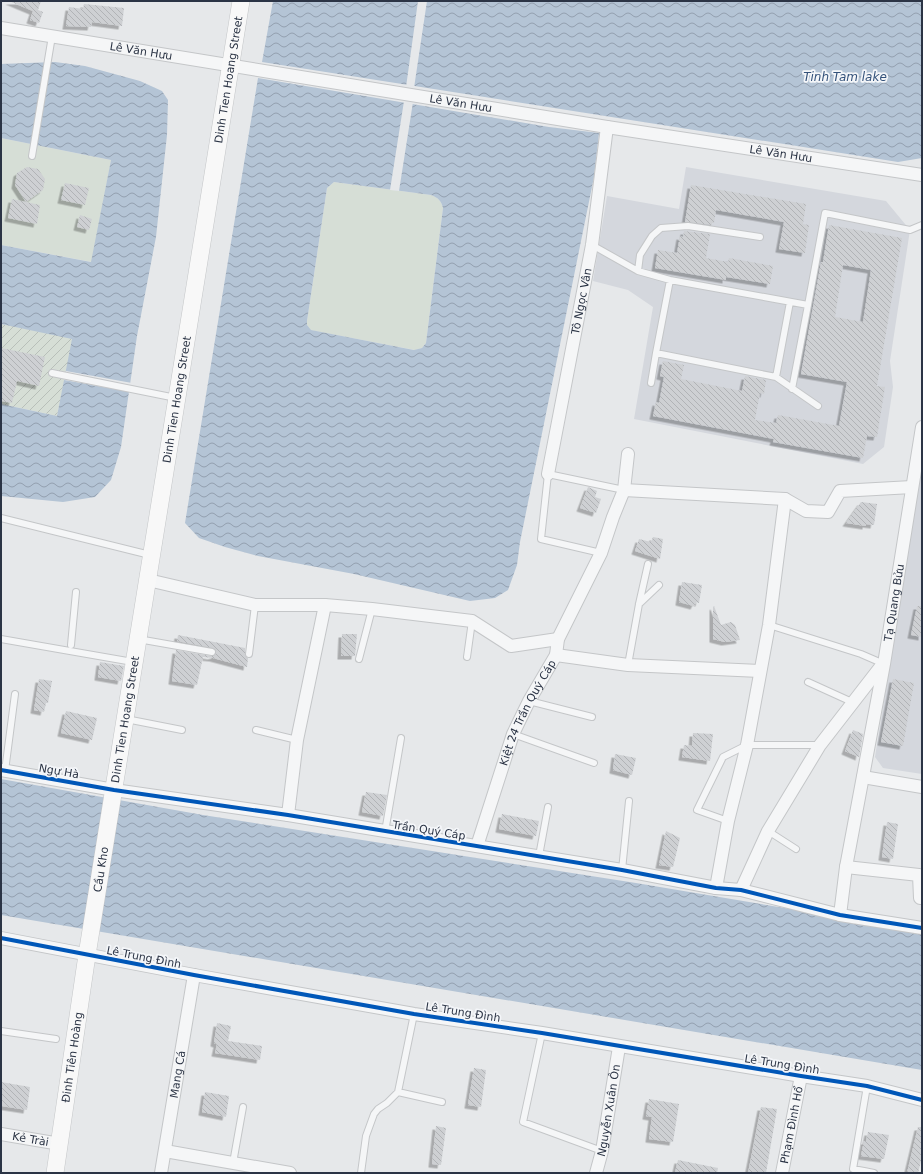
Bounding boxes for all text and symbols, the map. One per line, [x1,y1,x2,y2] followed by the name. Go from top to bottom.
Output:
[212,15,246,144] street label: Dinh Tien Hoang Street
[109,40,173,63] street label: Lê Văn Hưu
[803,70,887,84] water label: Tinh Tam lake
[429,92,493,115] street label: Lê Văn Hưu
[749,143,813,165] street label: Lê Văn Hưu
[569,267,594,337] street label: Tô Ngọc Vân
[161,335,194,464] street label: Dinh Tien Hoang Street
[882,563,907,643] street label: Tạ Quang Bửu
[109,654,142,784] street label: Dinh Tien Hoang Street
[497,658,559,767] street label: Kiệt 24 Trần Quý Cáp
[38,762,80,781] street label: Ngự Hà
[390,818,466,843] street label: Trần Quý Cáp
[91,846,111,893] street label: Cầu Kho
[105,944,182,971] street label: Lê Trung Đình
[424,1000,501,1025] street label: Lê Trung Đình
[59,1011,86,1104] street label: Đinh Tiên Hoàng
[168,1050,188,1099] street label: Mang Cá
[743,1052,820,1077] street label: Lê Trung Đình
[595,1063,623,1158] street label: Nguyễn Xuân Ôn
[778,1085,806,1165] street label: Phạm Đình Hổ
[11,1130,50,1149] street label: Kẻ Trài

